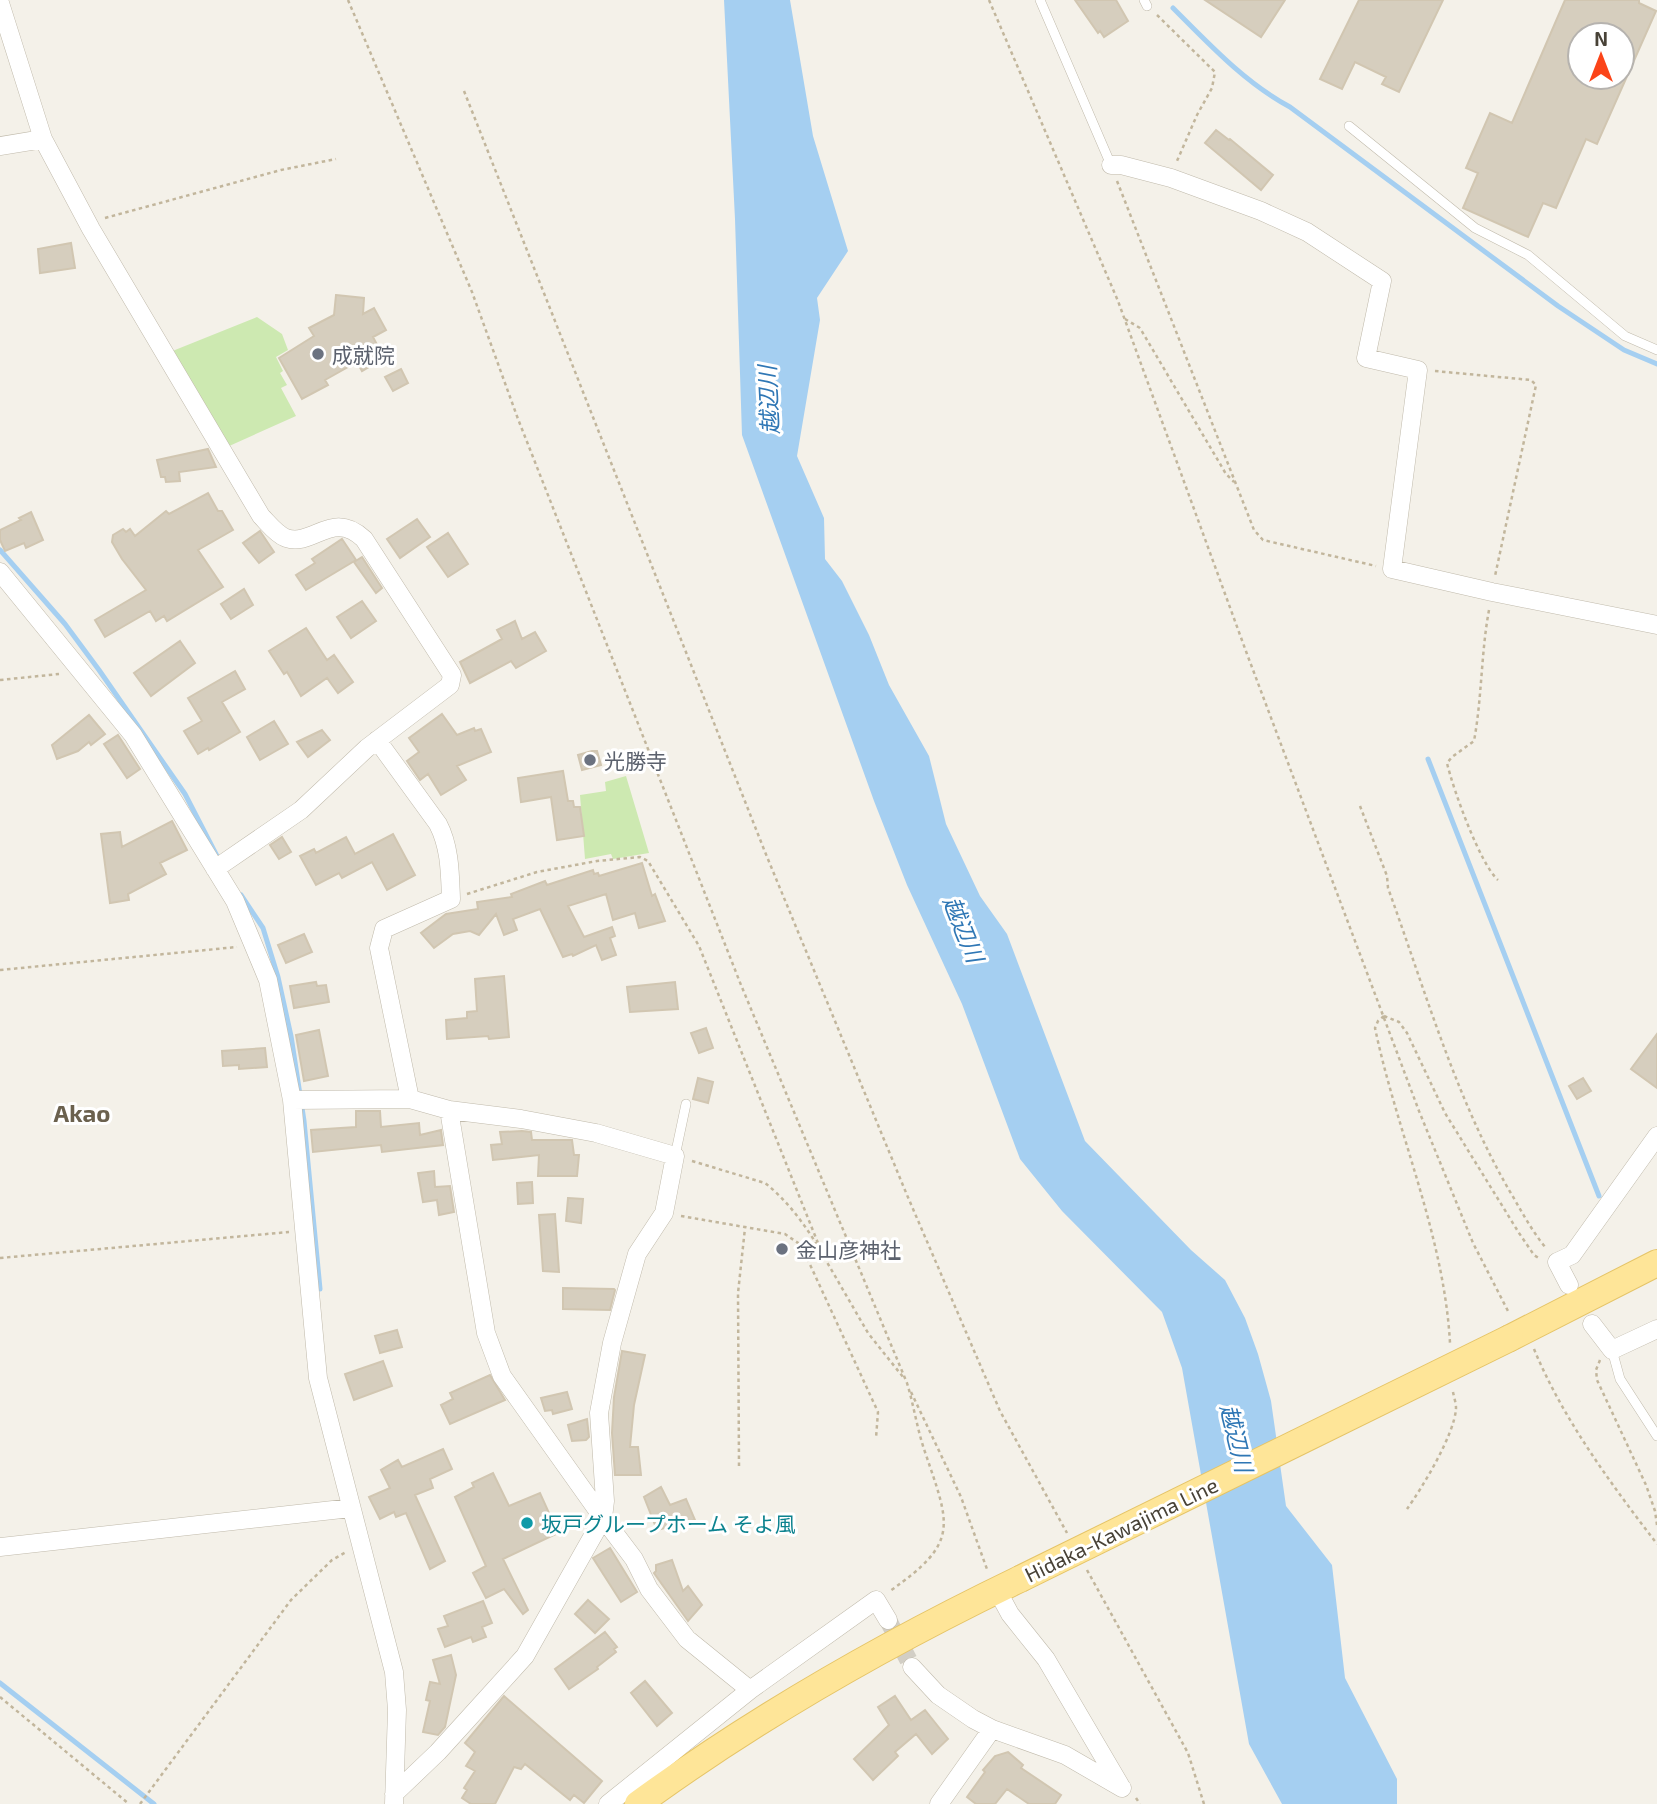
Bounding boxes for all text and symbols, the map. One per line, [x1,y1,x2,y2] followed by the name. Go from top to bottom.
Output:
[1566,21,1636,91] north arrow
[1594,27,1608,50] text: N
[332,342,395,367] place label: 成就院
[310,346,326,362] marker: 成就院
[752,362,784,435] water label: 越辺川
[604,748,667,773] place label: 光勝寺
[582,752,598,768] marker: 光勝寺
[938,892,991,969] water label: 越辺川
[54,1098,110,1127] district label: Akao
[796,1237,901,1262] place label: 金山彦神社
[774,1241,790,1257] marker: 金山彦神社
[1215,1401,1260,1478] water label: 越辺川
[1020,1471,1222,1588] street label: Hidaka-Kawajima Line
[541,1511,796,1536] place label: 坂戸グループホーム そよ風
[519,1515,535,1531] marker: 坂戸グループホーム そよ風

